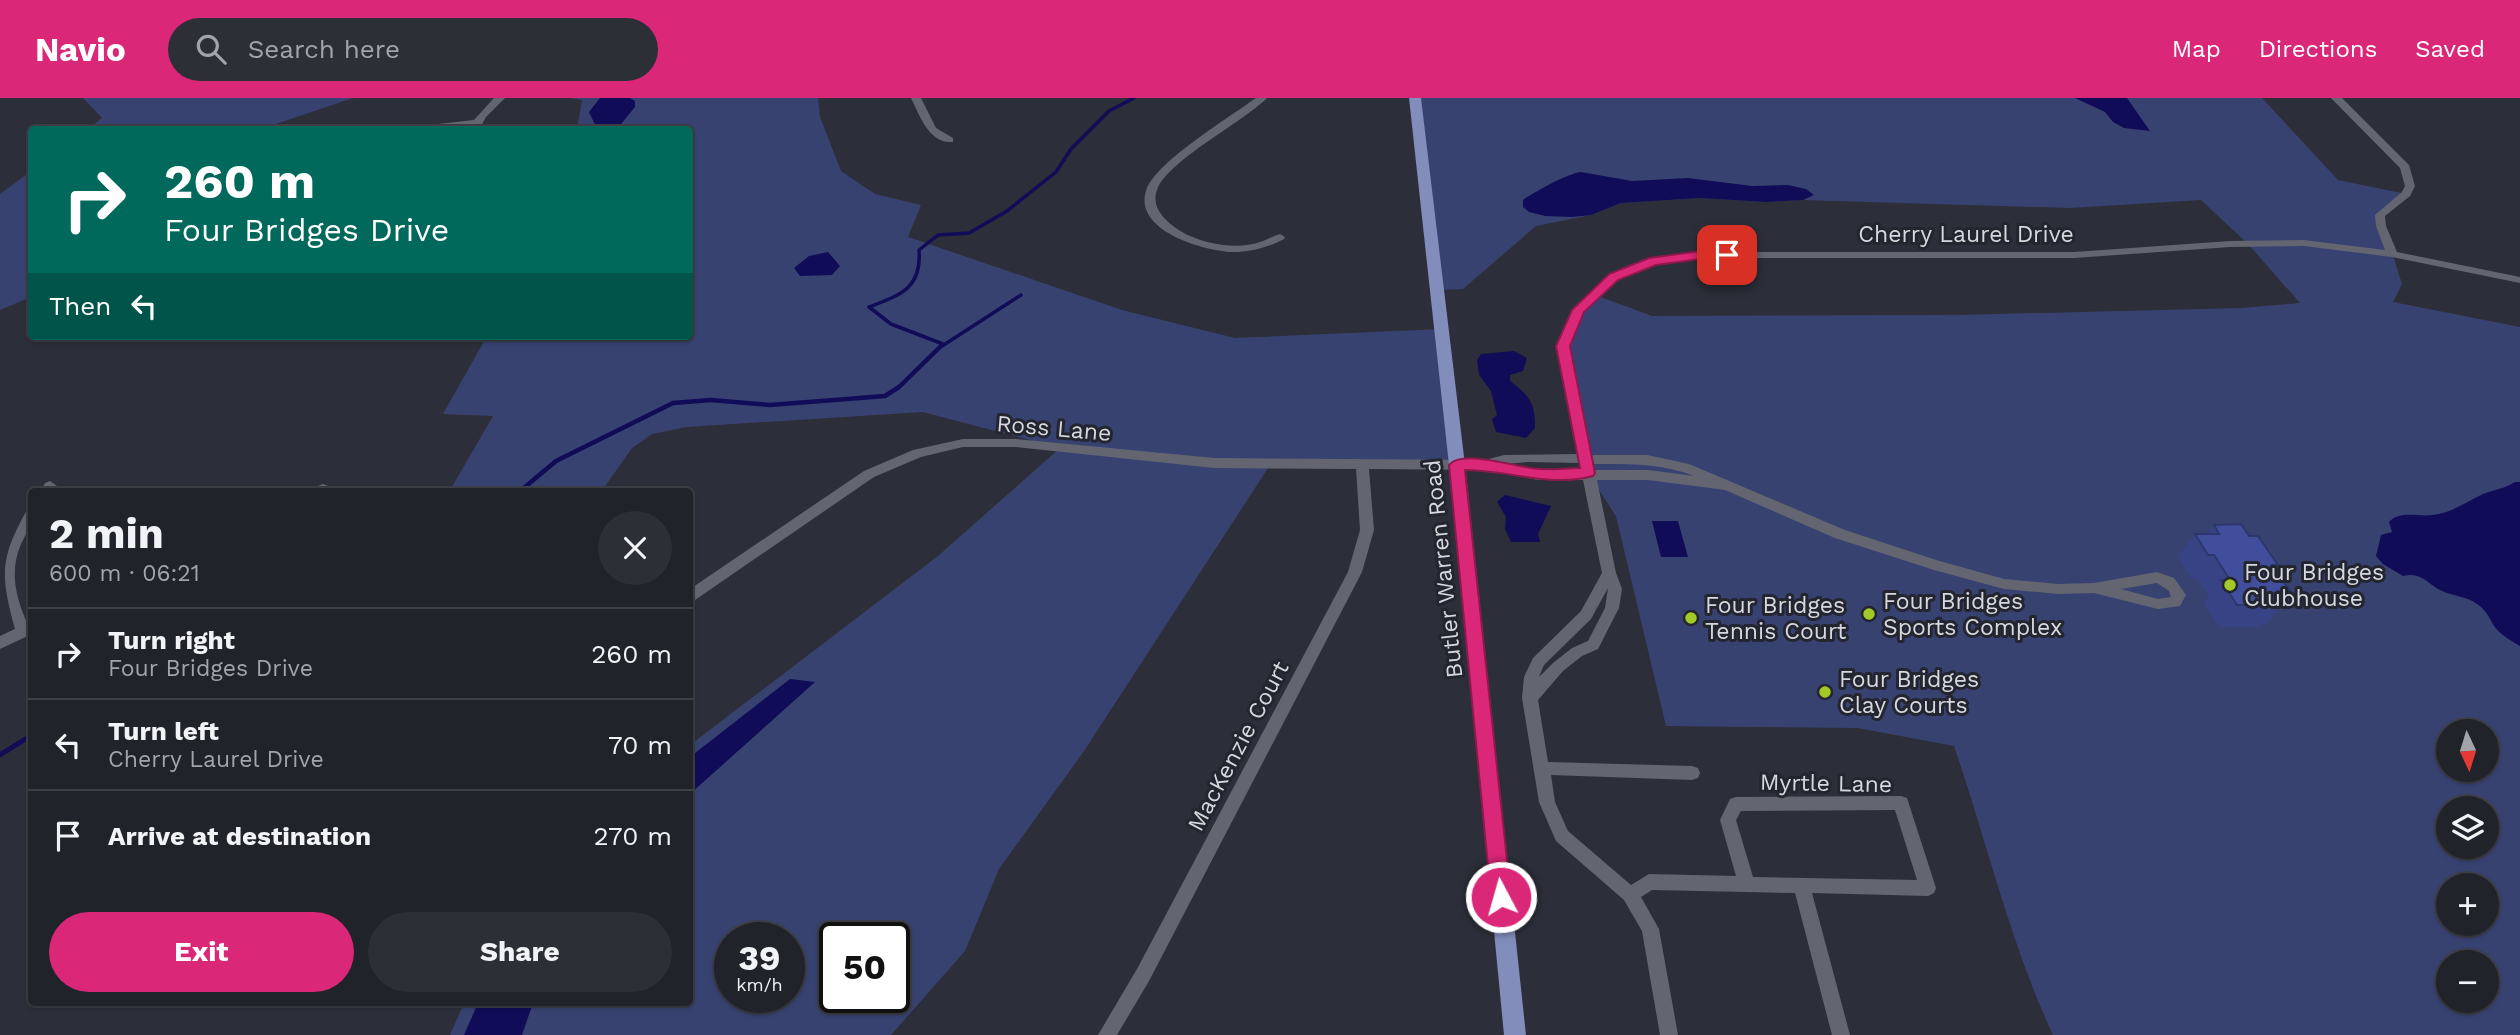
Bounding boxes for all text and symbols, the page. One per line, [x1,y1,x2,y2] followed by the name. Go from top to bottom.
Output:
[168,18,658,81] search box
[35,30,126,69] text: Navio
[192,30,230,68] icon: search
[248,34,400,64] text: Search here
[2172,35,2221,63] text: Map
[2259,35,2377,63] text: Directions
[2415,35,2485,63] text: Saved
[164,152,315,210] text: 260 m
[49,154,140,245] icon: right
[164,211,449,249] text: Four Bridges Drive
[1858,221,2074,248] street label: Cherry Laurel Drive
[1697,225,1757,285] pin
[1708,236,1746,274] icon: arrive
[125,287,163,325] icon: left
[49,291,111,321] text: Then
[995,410,1112,447] street label: Ross Lane
[1419,458,1468,679] street label: Butler Warren Road
[49,509,164,558] text: 2 min
[598,511,672,585] button: close
[2244,559,2384,612] place label: Four Bridges Clubhouse
[49,560,200,587] text: 600 m · 06:21
[2222,577,2238,593] marker: Four Bridges Clubhouse
[1883,588,2062,641] place label: Four Bridges Sports Complex
[1705,592,1847,645] place label: Four Bridges Tennis Court
[1861,606,1877,622] marker: Four Bridges Sports Complex
[1683,610,1699,626] marker: Four Bridges Tennis Court
[108,625,235,655] text: Turn right
[49,635,87,673] icon: right
[591,639,672,669] text: 260 m
[108,655,313,682] text: Four Bridges Drive
[1182,656,1295,836] street label: MacKenzie Court
[1839,666,1979,719] place label: Four Bridges Clay Courts
[1817,684,1833,700] marker: Four Bridges Clay Courts
[108,716,219,746] text: Turn left
[2436,719,2499,782] north arrow
[2436,719,2499,1013] map controls
[49,726,87,764] icon: left
[608,730,672,760] text: 70 m
[108,746,324,773] text: Cherry Laurel Drive
[1760,769,1892,798] street label: Myrtle Lane
[2436,796,2499,859] button: layers
[49,817,87,855] icon: arrive
[108,821,371,851] text: Arrive at destination
[593,821,672,851] text: 270 m
[1464,860,1538,934] position arrow
[2436,873,2499,936] button: +
[49,912,354,992] button: Exit
[368,912,672,992] button: Share
[819,922,910,1013] speed limit sign: 50
[738,937,781,979] text: 39
[2436,950,2499,1013] button: −
[736,974,783,995] text: km/h

